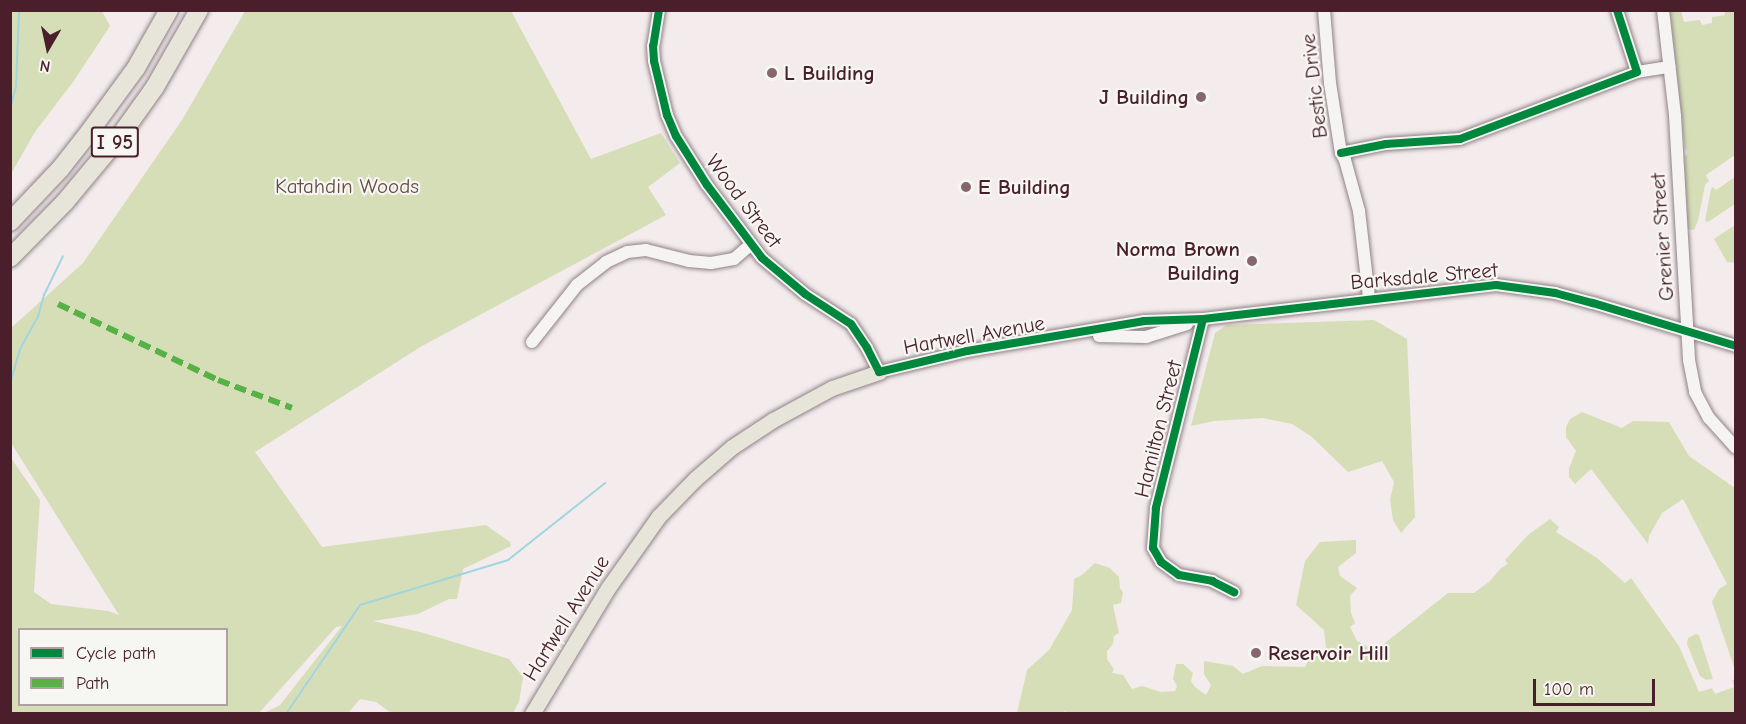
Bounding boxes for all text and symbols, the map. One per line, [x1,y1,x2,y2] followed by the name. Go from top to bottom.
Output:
[18,18,78,78] north arrow
[1295,32,1333,140] street label: Bestic Drive
[39,56,52,75] text: N
[784,60,875,86] place label: L Building
[765,66,779,80] marker: L Building
[1099,84,1189,110] place label: J Building
[1194,90,1208,104] marker: J Building
[90,125,140,159] road number: I 95
[701,149,787,253] street label: Wood Street
[1645,172,1679,302] street label: Grenier Street
[275,173,419,199] park label: Katahdin Woods
[978,174,1071,200] place label: E Building
[959,180,973,194] marker: E Building
[1116,236,1240,286] place label: Norma Brown Building
[1245,254,1259,268] marker: Norma Brown Building
[1349,257,1499,295] street label: Barksdale Street
[901,310,1047,360] street label: Hartwell Avenue
[1129,358,1187,500] street label: Hamilton Street
[517,551,615,685] street label: Hartwell Avenue
[18,628,228,706] legend
[1268,640,1389,666] place label: Reservoir Hill
[76,643,156,664] text: Cycle path
[1249,646,1263,660] marker: Reservoir Hill
[1536,667,1658,705] scale bar
[76,673,109,694] text: Path
[1544,679,1594,700] text: 100 m

